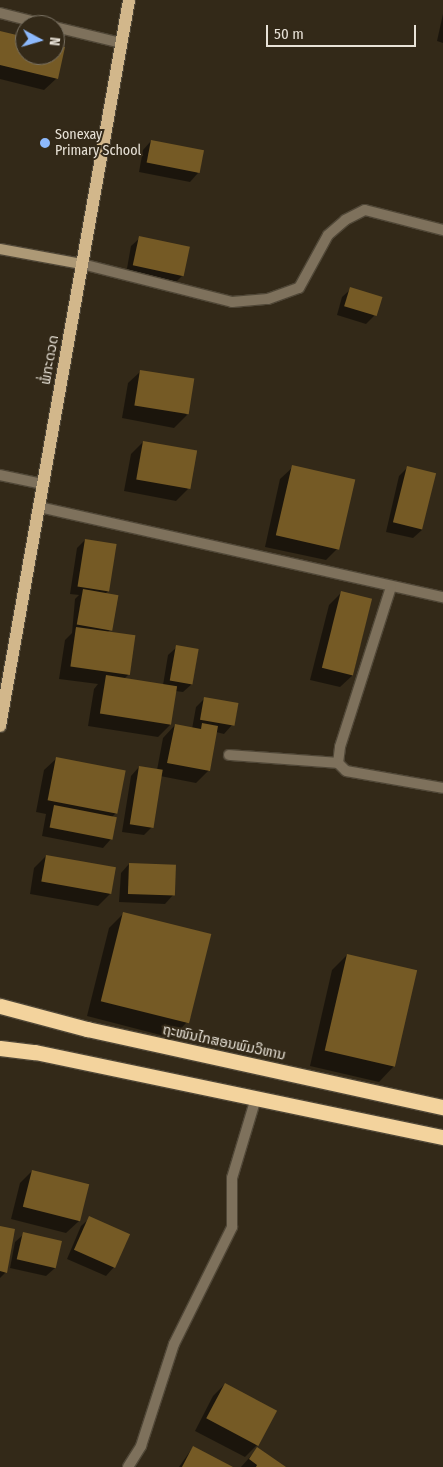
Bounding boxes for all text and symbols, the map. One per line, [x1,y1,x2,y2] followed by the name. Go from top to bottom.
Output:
[15,15,65,65] north arrow
[268,15,418,47] scale bar
[274,25,304,43] text: 50 m
[46,36,63,47] text: N
[55,127,141,160] place label: Sonexay Primary School
[39,137,51,149] marker: Sonexay Primary School
[37,334,63,386] street label: ພໍ່ກະດວດ
[161,1022,287,1064] street label: ຖະໜົນໄກສອນພົມວິຫານ

